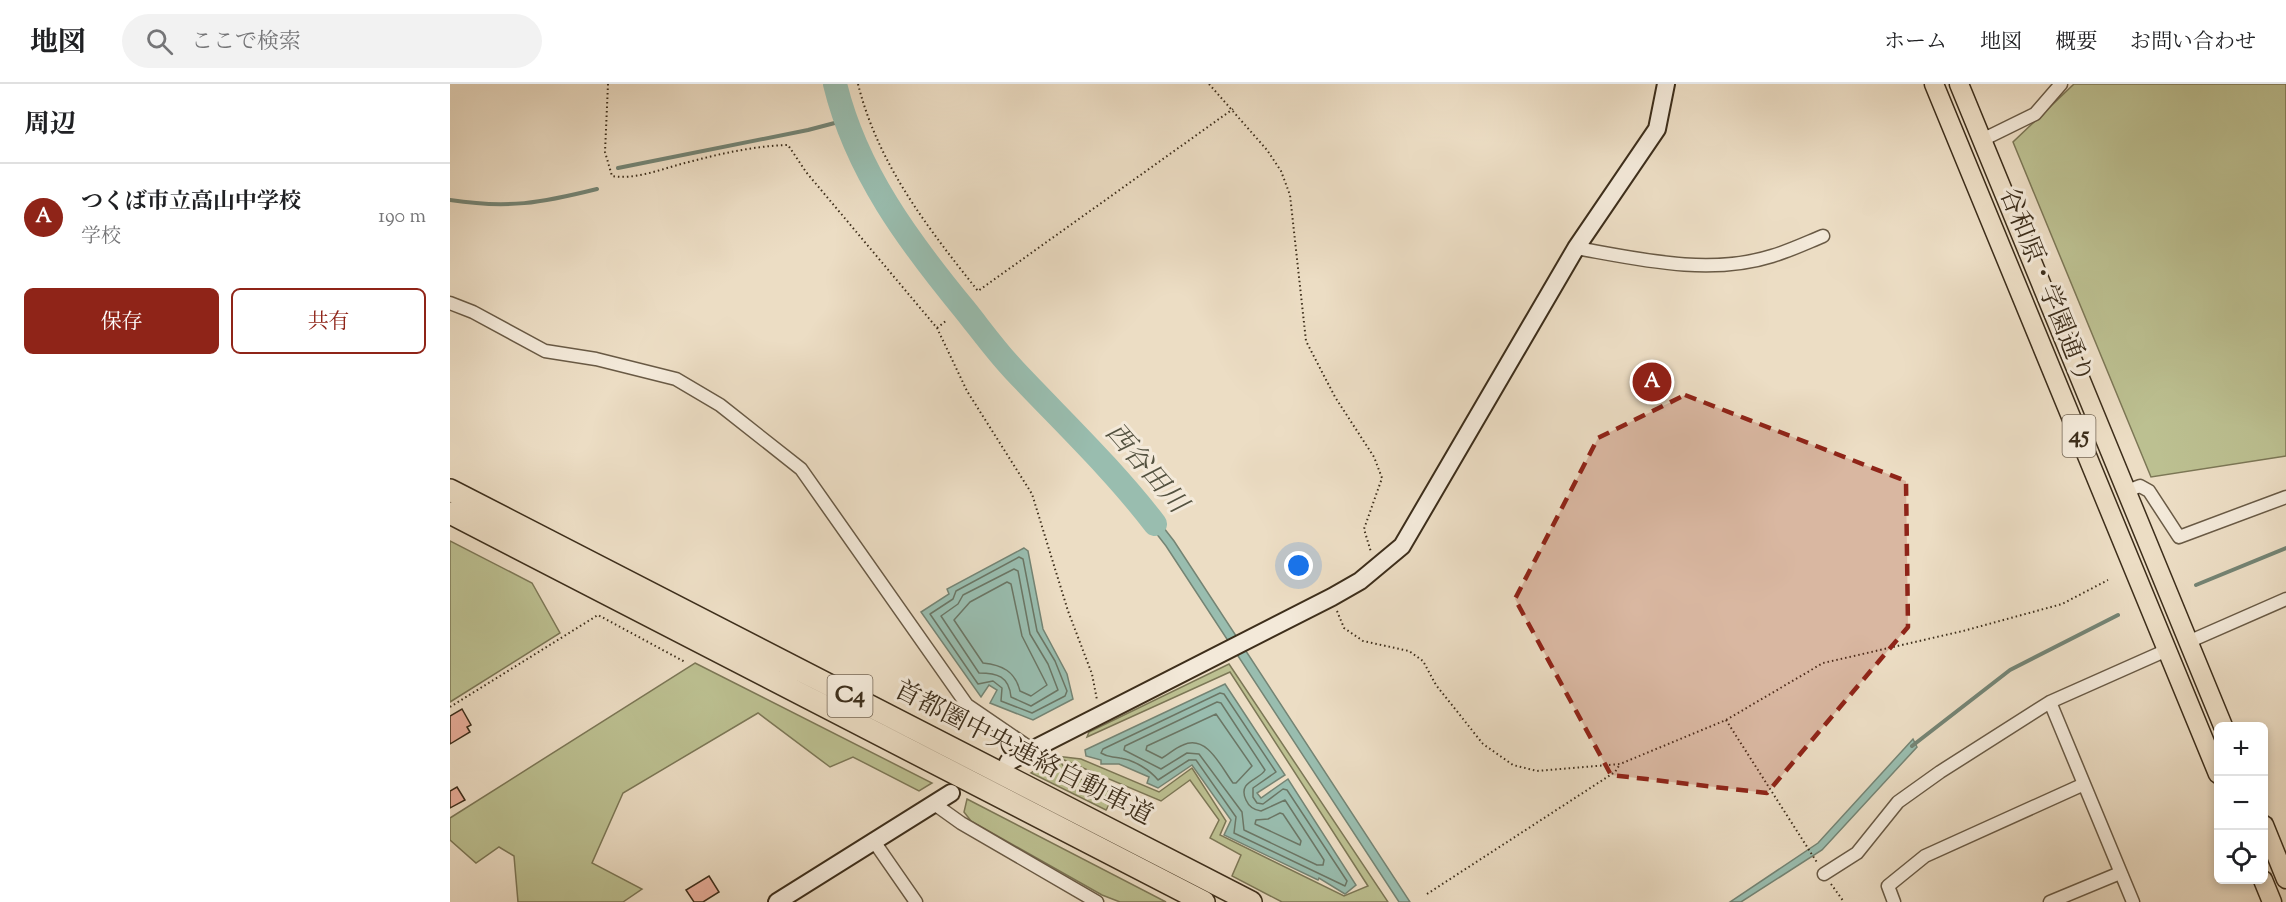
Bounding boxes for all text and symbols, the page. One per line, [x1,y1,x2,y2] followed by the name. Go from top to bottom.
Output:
[122,14,542,68] search box
[30,24,86,64] text: 地図
[143,25,176,58] icon: search
[191,27,301,59] text: ここで検索
[1884,28,1947,58] text: ホーム
[1980,28,2022,58] text: 地図
[2055,28,2097,58] text: 概要
[2130,28,2256,58] text: お問い合わせ
[24,107,76,144] text: 周辺
[1989,183,2101,389] street label: 谷和原・学園通り
[81,187,301,219] text: つくば市立高山中学校
[35,203,52,232] text: A
[378,203,426,232] text: 190 m
[81,223,121,252] text: 学校
[24,288,219,354] button: 保存
[231,288,426,354] button: 共有
[1632,360,1672,404] pin: A
[1095,415,1197,525] water label: 西谷田川
[2062,415,2096,457] road number: 45
[1284,551,1313,580] your location
[887,673,1159,835] street label: 首都圏中央連絡自動車道
[828,675,872,717] road number: C4
[2214,722,2268,884] map controls
[2214,722,2268,776] button: +
[2214,776,2268,830] button: −
[2214,830,2268,884] button: locate

